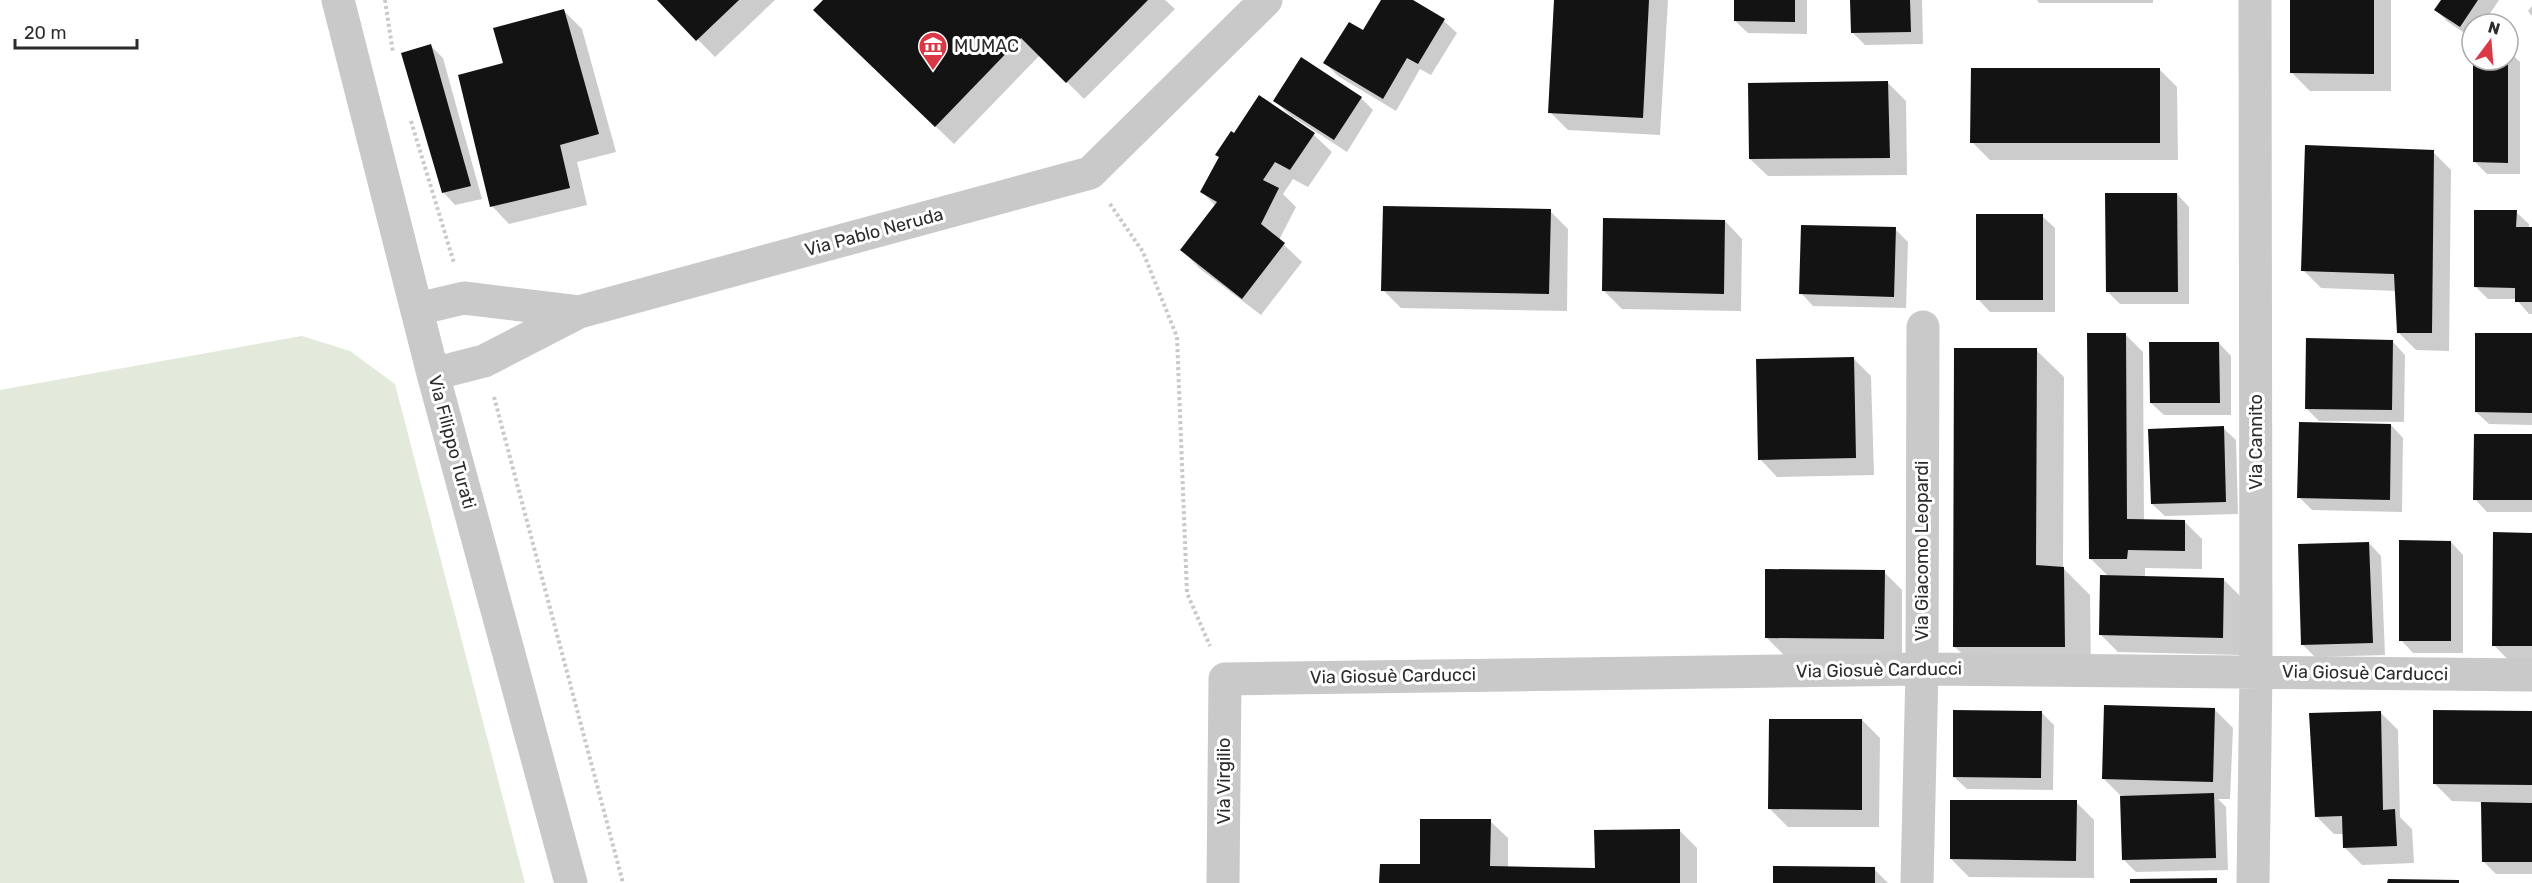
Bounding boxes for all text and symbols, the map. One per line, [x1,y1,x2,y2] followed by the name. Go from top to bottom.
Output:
[15,12,136,50] scale bar
[2460,12,2520,72] north arrow
[2486,17,2502,39] text: N
[24,22,66,44] text: 20 m
[917,30,949,72] museum icon: MUMAC
[954,35,1019,57] place label: MUMAC
[802,203,946,261] street label: Via Pablo Neruda
[424,373,480,511] street label: Via Filippo Turati
[2245,394,2267,490] street label: Via Cannito
[1911,461,1933,641] street label: Via Giacomo Leopardi
[1796,658,1962,682] street label: Via Giosuè Carducci
[2282,661,2448,685] street label: Via Giosuè Carducci
[1310,664,1476,688] street label: Via Giosuè Carducci
[1213,738,1235,824] street label: Via Virgilio

